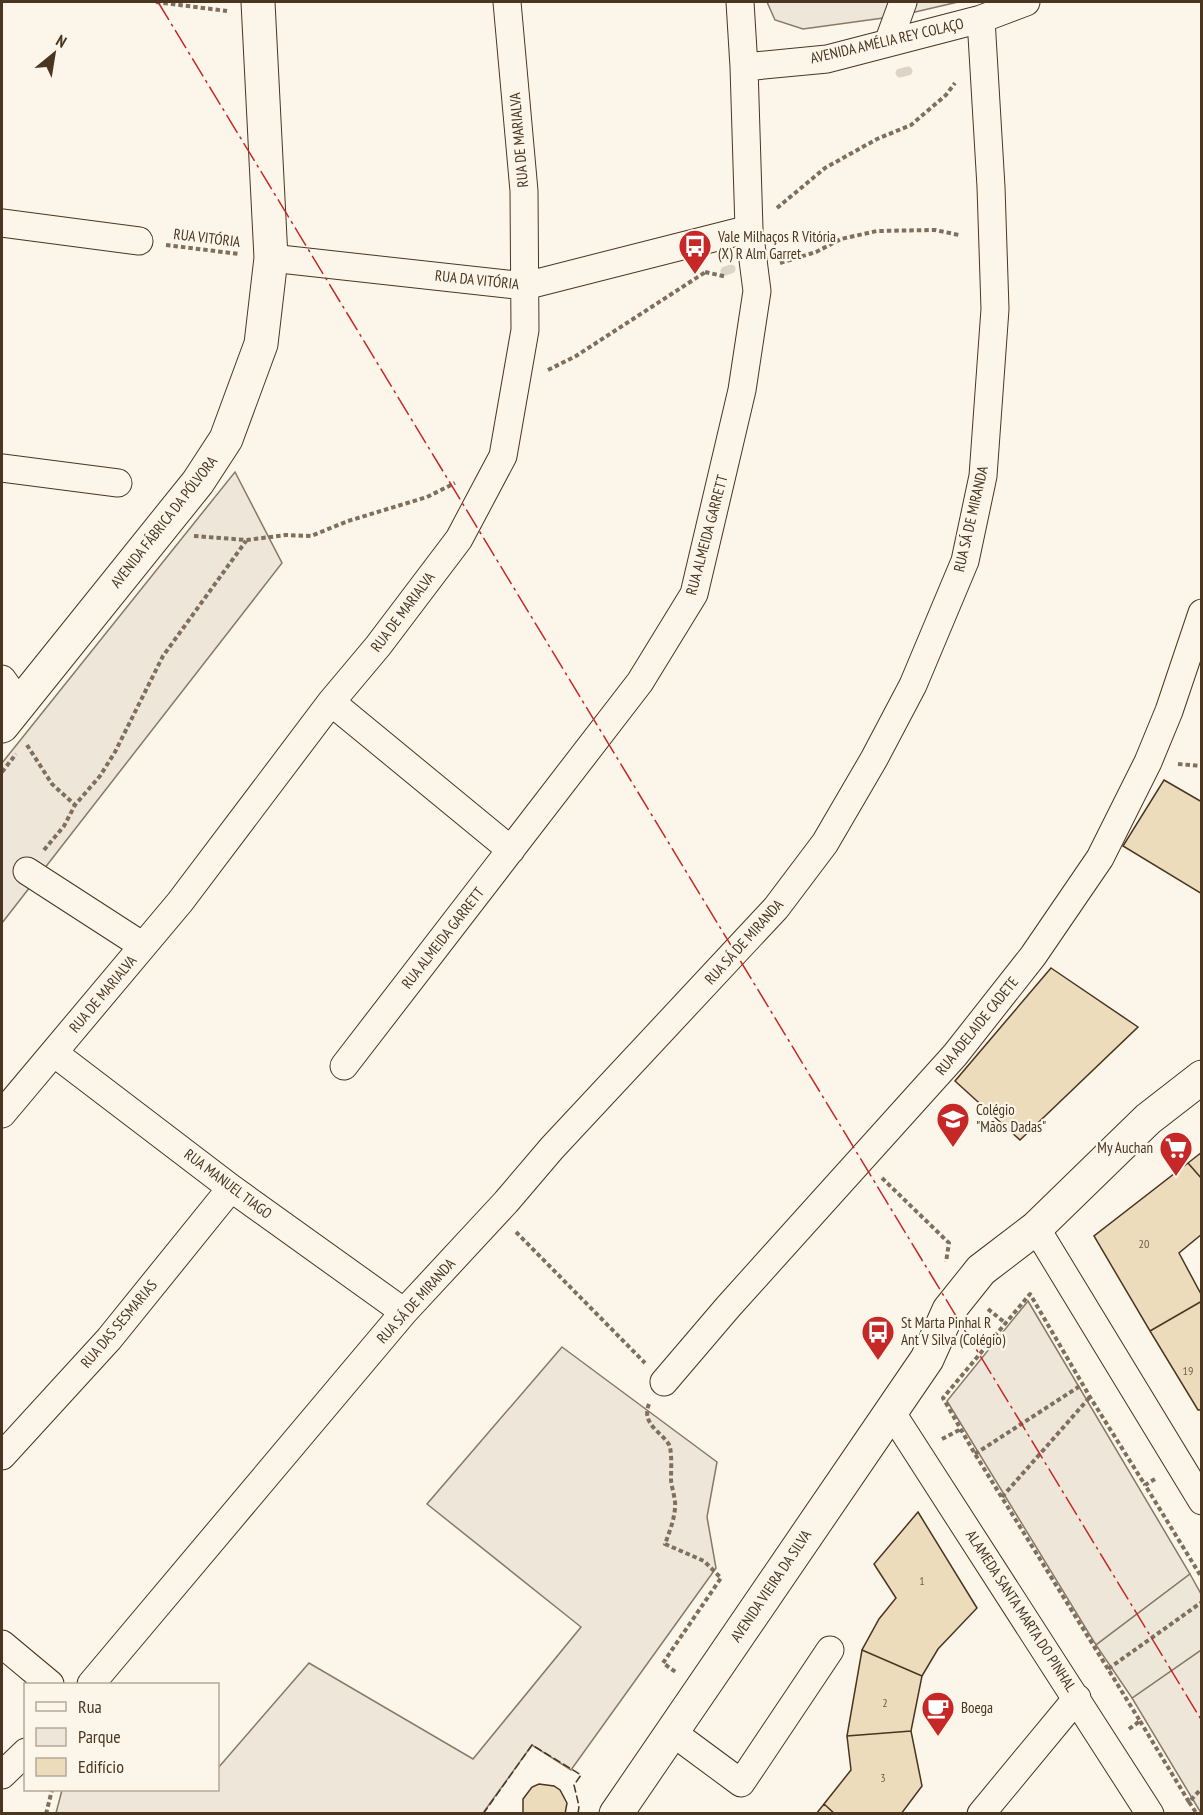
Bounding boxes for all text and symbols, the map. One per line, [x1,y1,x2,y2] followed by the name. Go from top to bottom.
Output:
[808,14,965,67] street label: AVENIDA AMÉLIA REY COLAÇO
[24,24,84,84] north arrow
[53,30,70,52] text: N
[505,91,532,188] street label: RUA DE MARIALVA
[173,224,242,251] street label: RUA VITÓRIA
[717,227,836,263] place label: Vale Milhaços R Vitória (X) R Alm Garret
[677,228,713,275] bus stop icon: Vale Milhaços R Vitória (X) R Alm Garret
[434,266,521,293] street label: RUA DA VITÓRIA
[106,451,222,591] street label: AVENIDA FÁBRICA DA PÓLVORA
[949,463,992,574] street label: RUA SÁ DE MIRANDA
[681,472,732,597] street label: RUA ALMEIDA GARRETT
[366,567,439,655] street label: RUA DE MARIALVA
[397,883,488,992] street label: RUA ALMEIDA GARRETT
[700,894,787,988] street label: RUA SÁ DE MIRANDA
[65,950,141,1036] street label: RUA DE MARIALVA
[931,973,1022,1079] street label: RUA ADELAIDE CADETE
[976,1100,1046,1136] place label: Colégio "Mãos Dadas"
[935,1101,971,1148] school or university icon: Colégio "Mãos Dadas"
[1158,1130,1194,1177] supermarket icon: My Auchan
[1097,1138,1153,1157] place label: My Auchan
[181,1144,276,1223] street label: RUA MANUEL TIAGO
[1139,1236,1149,1251] house number: 20
[372,1253,459,1347] street label: RUA SÁ DE MIRANDA
[76,1276,161,1372] street label: RUA DAS SESMARIAS
[901,1313,1006,1349] place label: St Marta Pinhal R Ant V Silva (Colégio)
[860,1314,896,1361] bus stop icon: St Marta Pinhal R Ant V Silva (Colégio)
[1183,1363,1193,1378] house number: 19
[726,1525,816,1645] street label: AVENIDA VIEIRA DA SILVA
[962,1526,1081,1696] street label: ALAMEDA SANTA MARTA DO PINHAL
[919,1573,925,1588] house number: 1
[24,1683,219,1791] legend
[920,1690,956,1737] cafe icon: Boega
[78,1695,102,1718] text: Rua
[882,1695,888,1710] house number: 2
[961,1698,993,1717] place label: Boega
[78,1725,121,1748] text: Parque
[78,1755,124,1778] text: Edifício
[880,1770,886,1785] house number: 3

